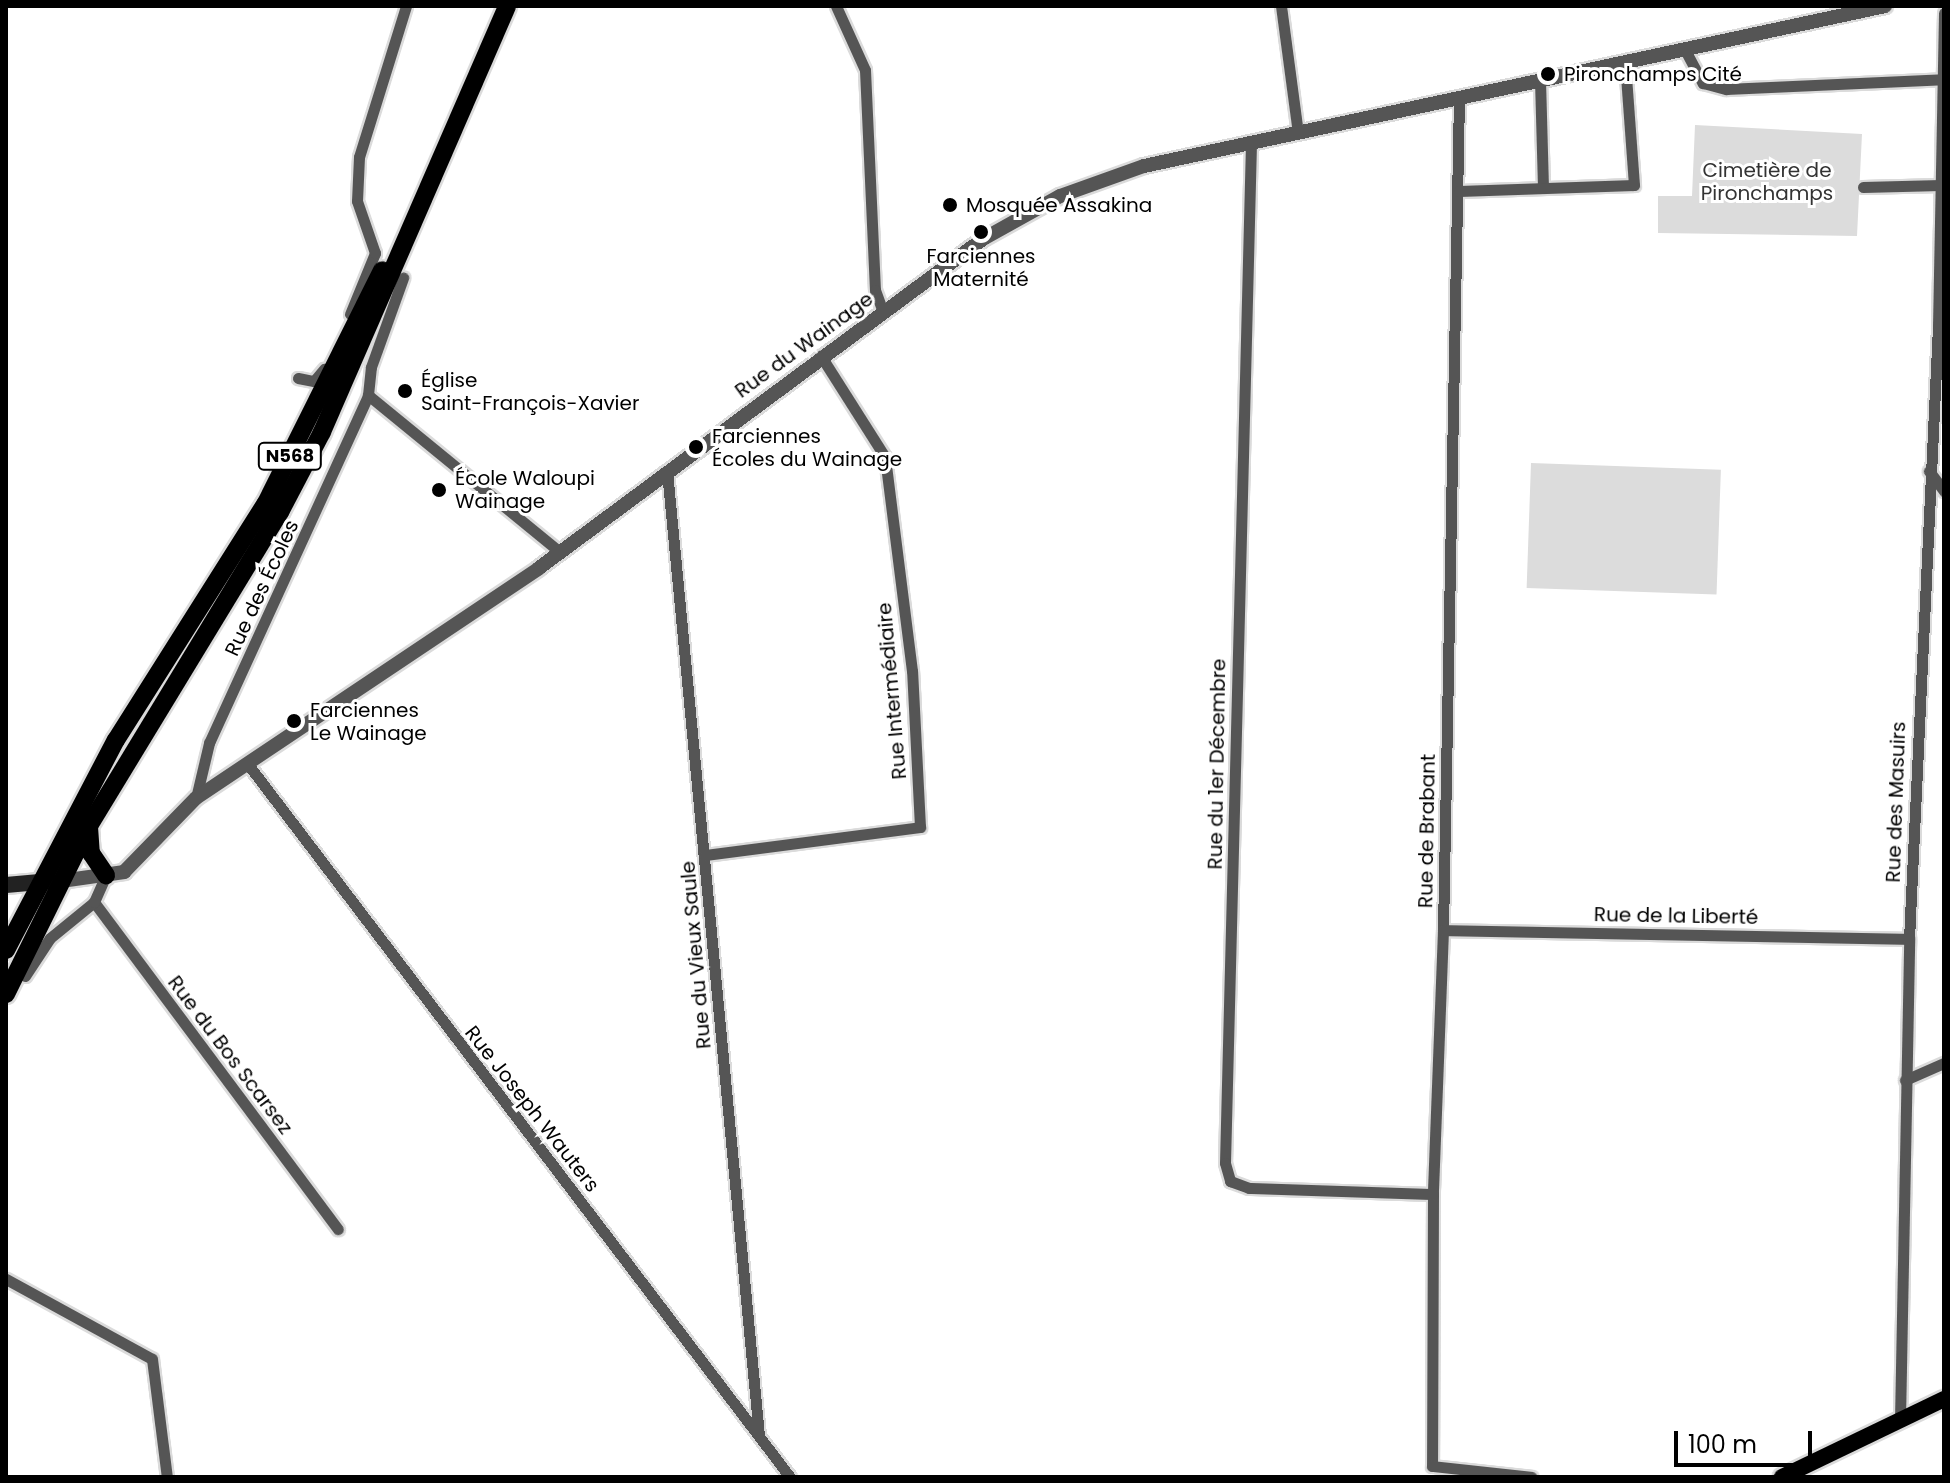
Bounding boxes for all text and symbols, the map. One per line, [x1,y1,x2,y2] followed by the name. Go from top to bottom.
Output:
[1564,62,1742,86] place label: Pironchamps Cité
[1539,65,1557,83] marker: Pironchamps Cité
[1701,158,1833,205] park label: Cimetière de Pironchamps
[966,193,1152,217] place label: Mosquée Assakina
[941,196,959,214] marker: Mosquée Assakina
[972,223,990,241] marker: Farciennes Maternité
[927,244,1035,291] place label: Farciennes Maternité
[730,287,878,403] street label: Rue du Wainage
[421,368,639,415] place label: Église Saint-François-Xavier
[396,382,414,400] marker: Église Saint-François-Xavier
[712,424,902,471] place label: Farciennes Écoles du Wainage
[687,438,705,456] marker: Farciennes Écoles du Wainage
[256,442,324,470] road number: N568
[455,466,595,513] place label: École Waloupi Wainage
[430,481,448,499] marker: École Waloupi Wainage
[220,516,304,660] street label: Rue des Écoles
[872,602,912,780] street label: Rue Intermédiaire
[1203,658,1231,870] street label: Rue du 1er Décembre
[310,698,427,745] place label: Farciennes Le Wainage
[285,712,303,730] marker: Farciennes Le Wainage
[1881,721,1911,883] street label: Rue des Masuirs
[1414,754,1440,908] street label: Rue de Brabant
[676,860,716,1050] street label: Rue du Vieux Saule
[1594,903,1758,929] street label: Rue de la Liberté
[163,971,297,1139] street label: Rue du Bos Scarsez
[460,1021,604,1197] street label: Rue Joseph Wauters
[1678,1415,1816,1465] scale bar
[1688,1428,1757,1461] text: 100 m

